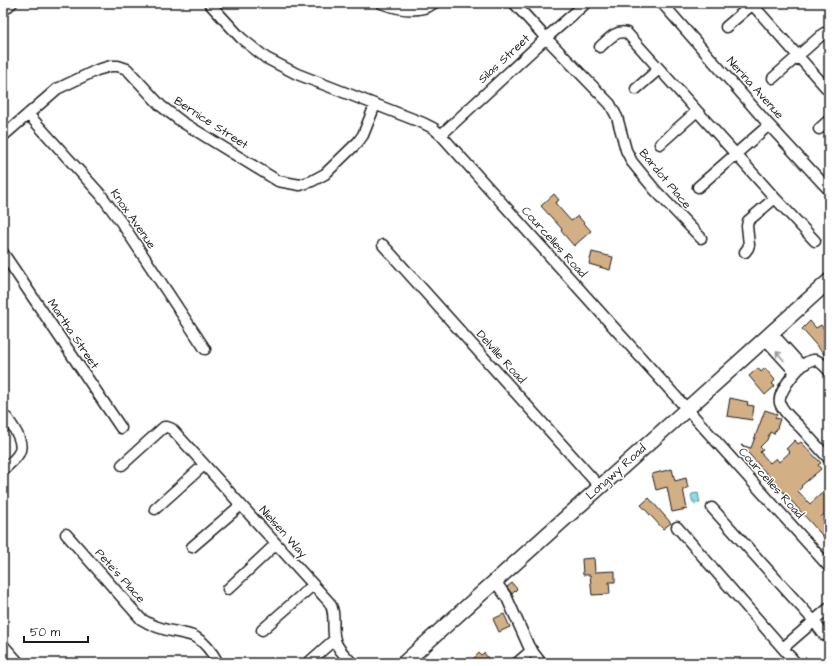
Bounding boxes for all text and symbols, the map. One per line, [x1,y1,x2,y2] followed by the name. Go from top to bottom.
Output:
[474,30,534,88] street label: Silas Street
[722,53,788,123] street label: Nerina Avenue
[171,93,252,153] street label: Bernice Street
[635,145,695,213] street label: Bardot Place
[106,186,160,253] street label: Knox Avenue
[517,203,591,281] street label: Courcelles Road
[43,296,103,373] street label: Martha Street
[472,326,530,388] street label: Delville Road
[776,351,785,361] one-way arrow
[582,440,651,504] street label: Longwy Road
[734,444,808,522] street label: Courcelles Road
[254,502,311,563] street label: Nielsen Way
[91,545,149,607] street label: Pete's Place
[24,618,88,644] scale bar
[30,624,61,641] text: 50 m

